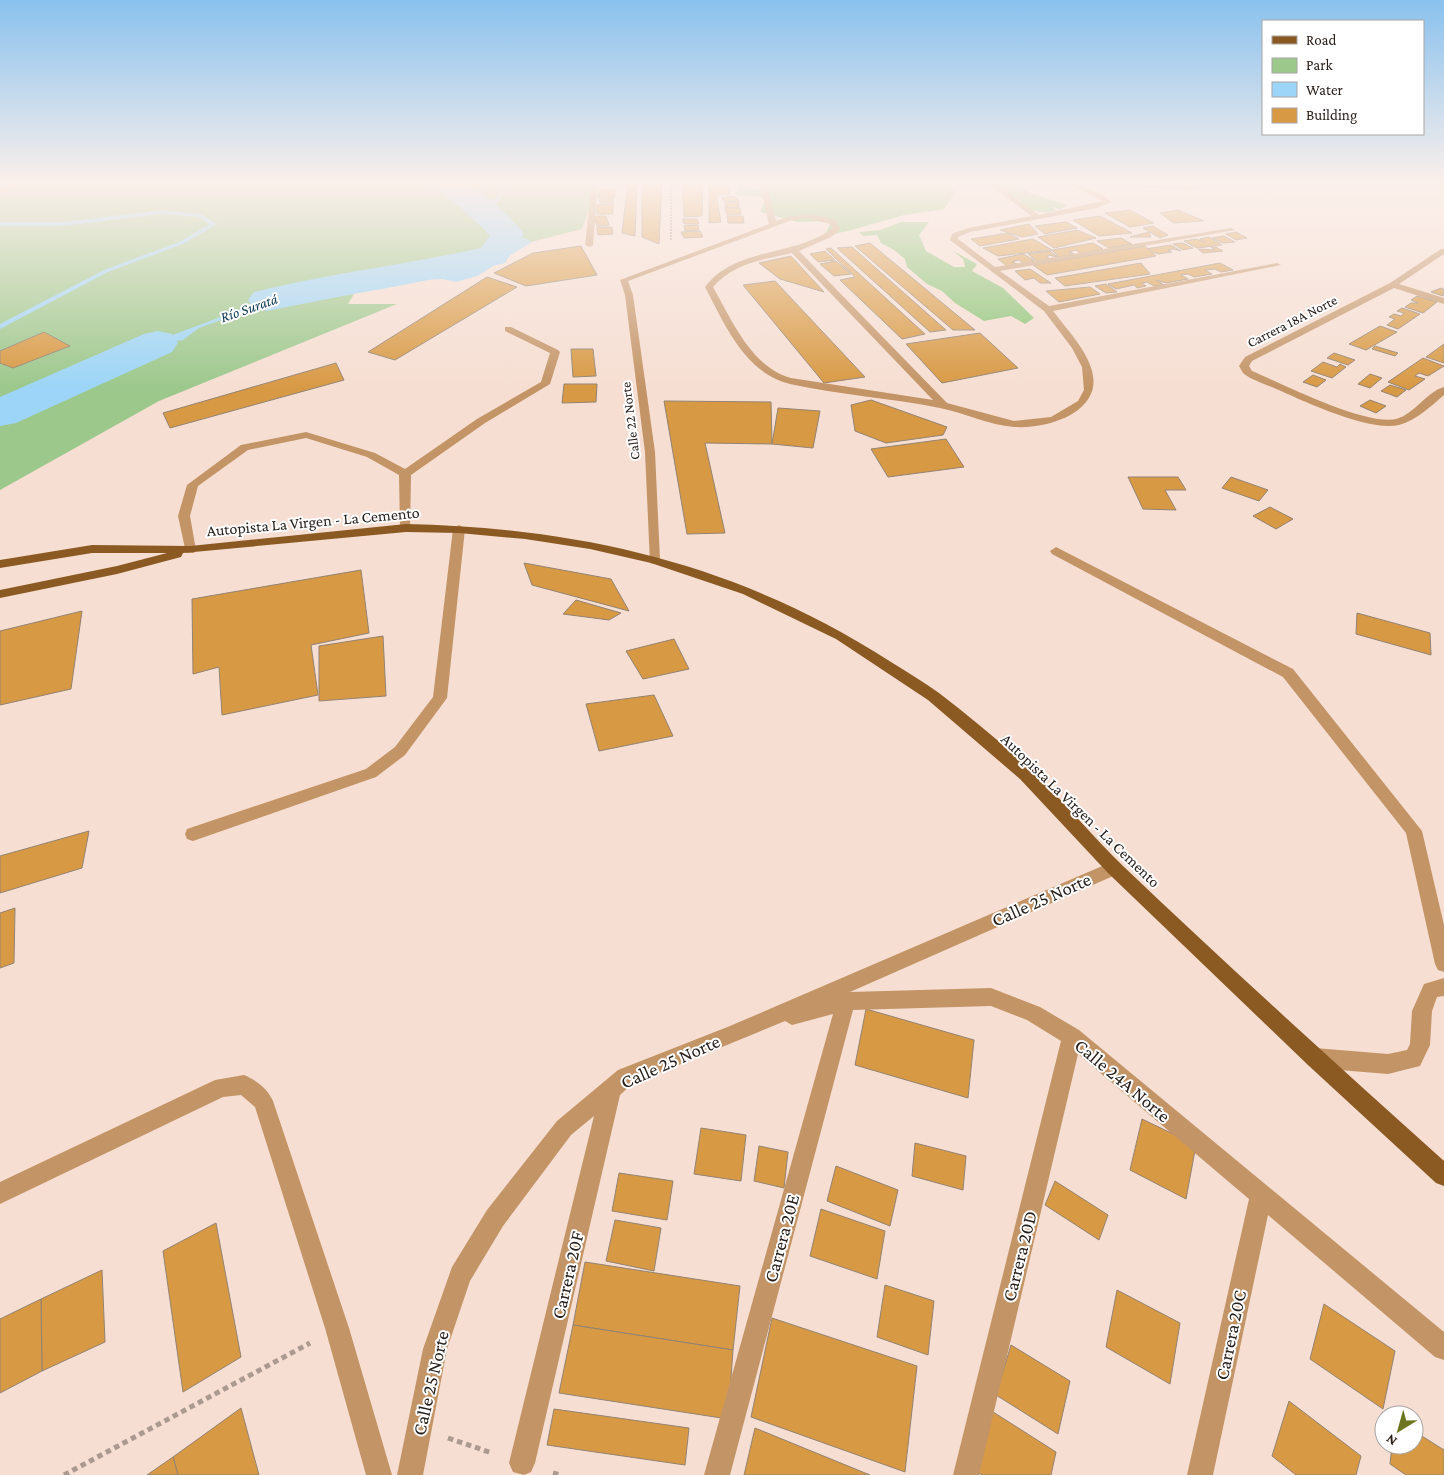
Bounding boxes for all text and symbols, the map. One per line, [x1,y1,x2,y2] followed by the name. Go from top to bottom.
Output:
[1262,20,1424,135] legend
[1306,32,1337,48] text: Road
[1306,57,1333,73] text: Park
[1306,82,1343,98] text: Water
[1306,107,1357,124] text: Building
[218,290,281,325] water label: Río Suratá
[1244,291,1340,351] street label: Carrera 18A Norte
[617,381,643,461] street label: Calle 22 Norte
[206,504,420,540] street label: Autopista La Virgen - La Cemento
[997,730,1163,891] street label: Autopista La Virgen - La Cemento
[988,868,1094,931] street label: Calle 25 Norte
[617,1030,723,1093] street label: Calle 25 Norte
[1071,1034,1175,1126] street label: Calle 24A Norte
[760,1192,803,1284] street label: Carrera 20E
[998,1209,1041,1304] street label: Carrera 20D
[547,1229,588,1321] street label: Carrera 20F
[1211,1288,1250,1382] street label: Carrera 20C
[408,1329,453,1437] street label: Calle 25 Norte
[1374,1405,1424,1455] north arrow
[1382,1431,1400,1450] text: N

